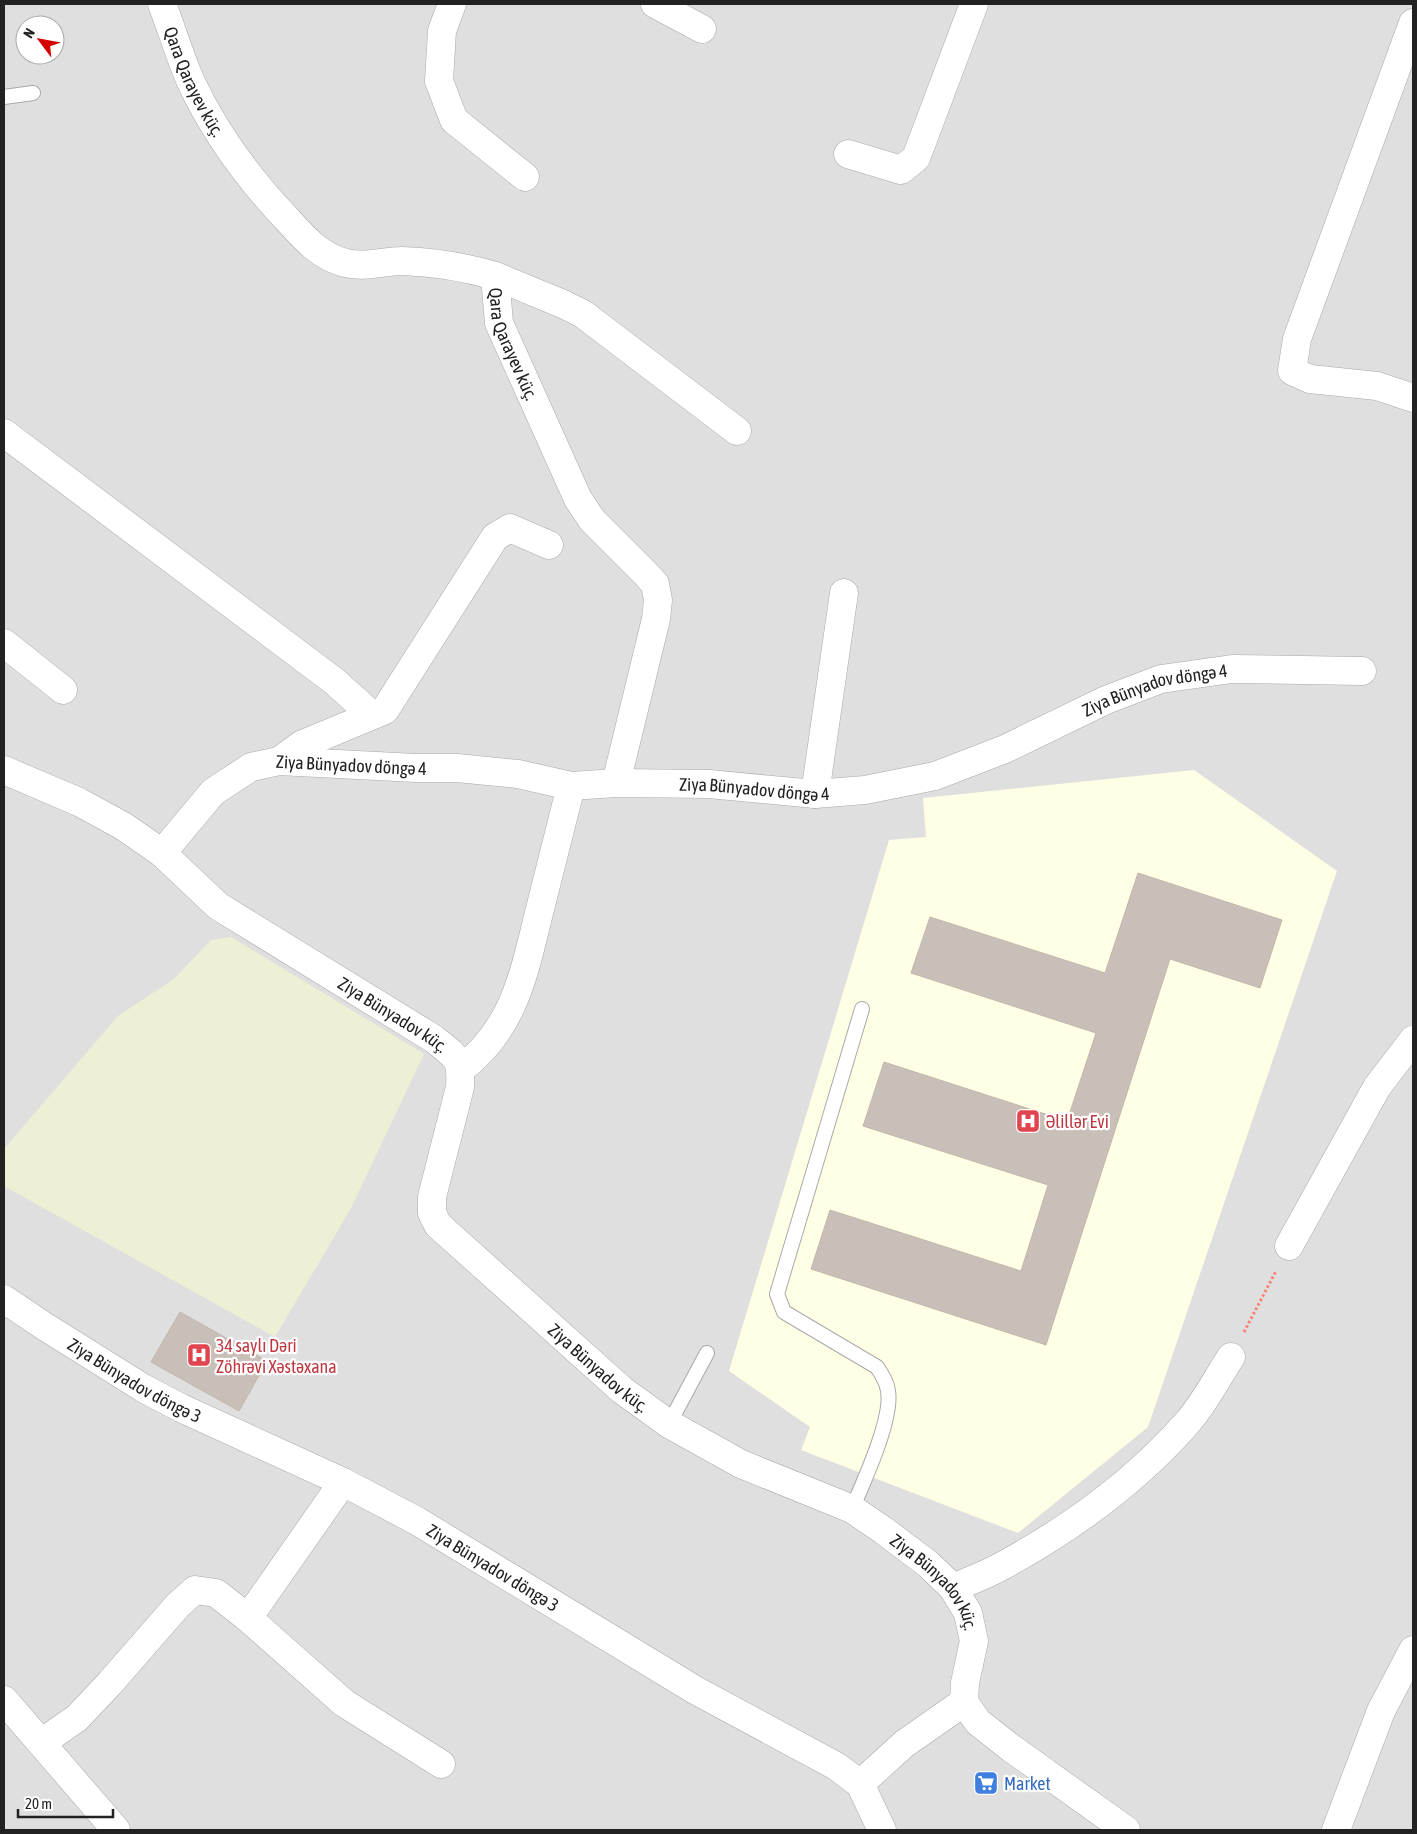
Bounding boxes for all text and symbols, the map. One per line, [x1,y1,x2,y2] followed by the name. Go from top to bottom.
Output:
[15,15,65,65] north arrow
[161,24,229,140] street label: Qara Qarayev küç.
[20,25,38,41] text: N
[486,287,543,403] street label: Qara Qarayev küç.
[1079,659,1229,721] street label: Ziya Bünyadov döngə 4
[275,750,427,779] street label: Ziya Bünyadov döngə 4
[679,773,830,805] street label: Ziya Bünyadov döngə 4
[334,972,452,1057] street label: Ziya Bünyadov küç.
[1015,1108,1041,1134] hospital icon: Əlillər Evi
[1046,1111,1109,1132] place label: Əlillər Evi
[544,1319,652,1416] street label: Ziya Bünyadov küç.
[64,1333,205,1426] street label: Ziya Bünyadov döngə 3
[216,1335,337,1377] place label: 34 saylı Dəri Zöhrəvi Xəstəxana
[186,1342,212,1368] hospital icon: 34 saylı Dəri Zöhrəvi Xəstəxana
[423,1519,563,1616] street label: Ziya Bünyadov döngə 3
[886,1529,982,1632] street label: Ziya Bünyadov küç.
[973,1770,999,1796] supermarket icon: Market
[1004,1773,1051,1794] place label: Market
[18,1786,112,1818] scale bar
[25,1795,52,1812] text: 20 m

